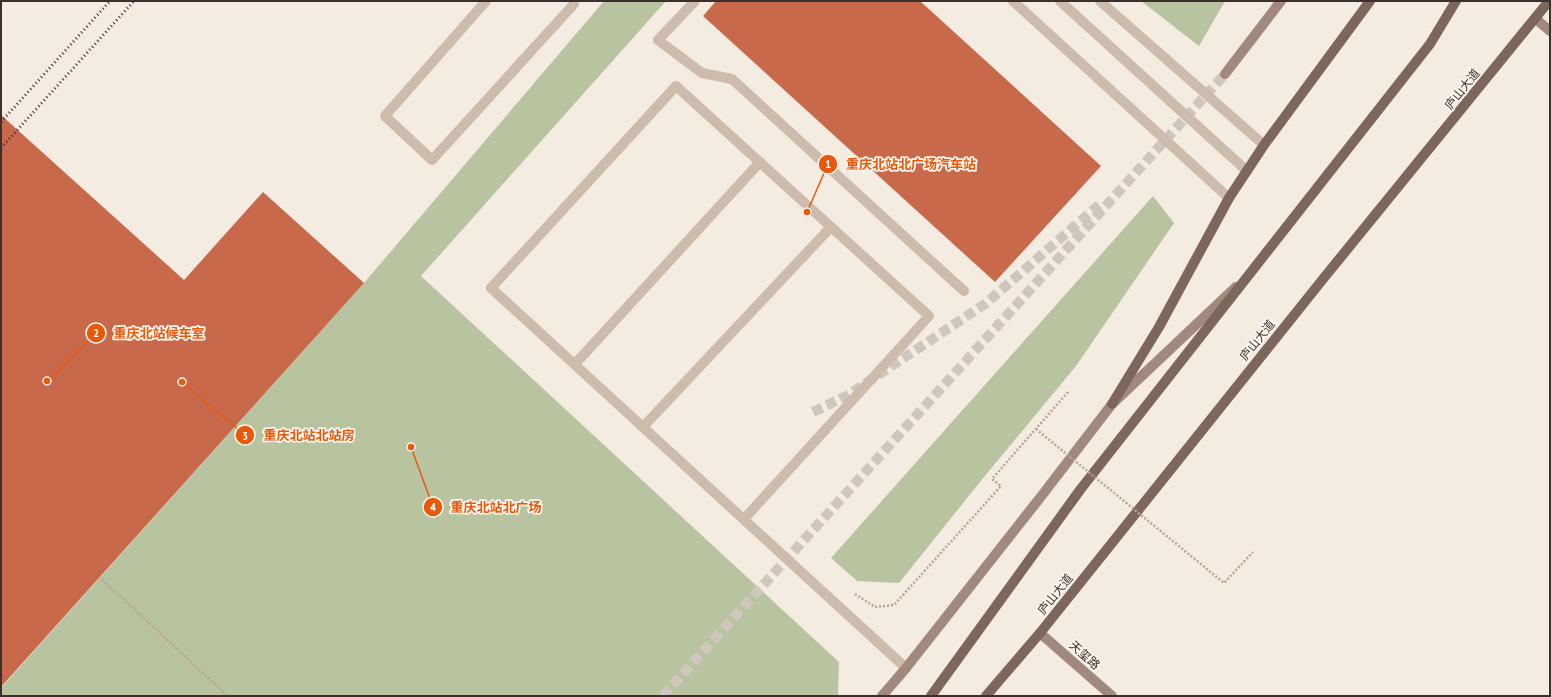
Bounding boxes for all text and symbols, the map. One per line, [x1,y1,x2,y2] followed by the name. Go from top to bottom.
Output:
[1441,66,1483,112] street label: 庐山大道
[818,152,984,177] callout: 重庆北站北广场汽车站
[825,156,831,171] text: 1
[846,156,976,173] text: 重庆北站北广场汽车站
[1236,317,1278,363] street label: 庐山大道
[86,321,213,346] callout: 重庆北站候车室
[93,325,99,340] text: 2
[113,325,205,342] text: 重庆北站候车室
[235,423,362,448] callout: 重庆北站北站房
[263,427,355,444] text: 重庆北站北站房
[242,428,248,443] text: 3
[423,495,550,520] callout: 重庆北站北广场
[430,499,436,514] text: 4
[450,499,542,516] text: 重庆北站北广场
[1034,571,1076,617] street label: 庐山大道
[1067,637,1103,673] street label: 天玺路

